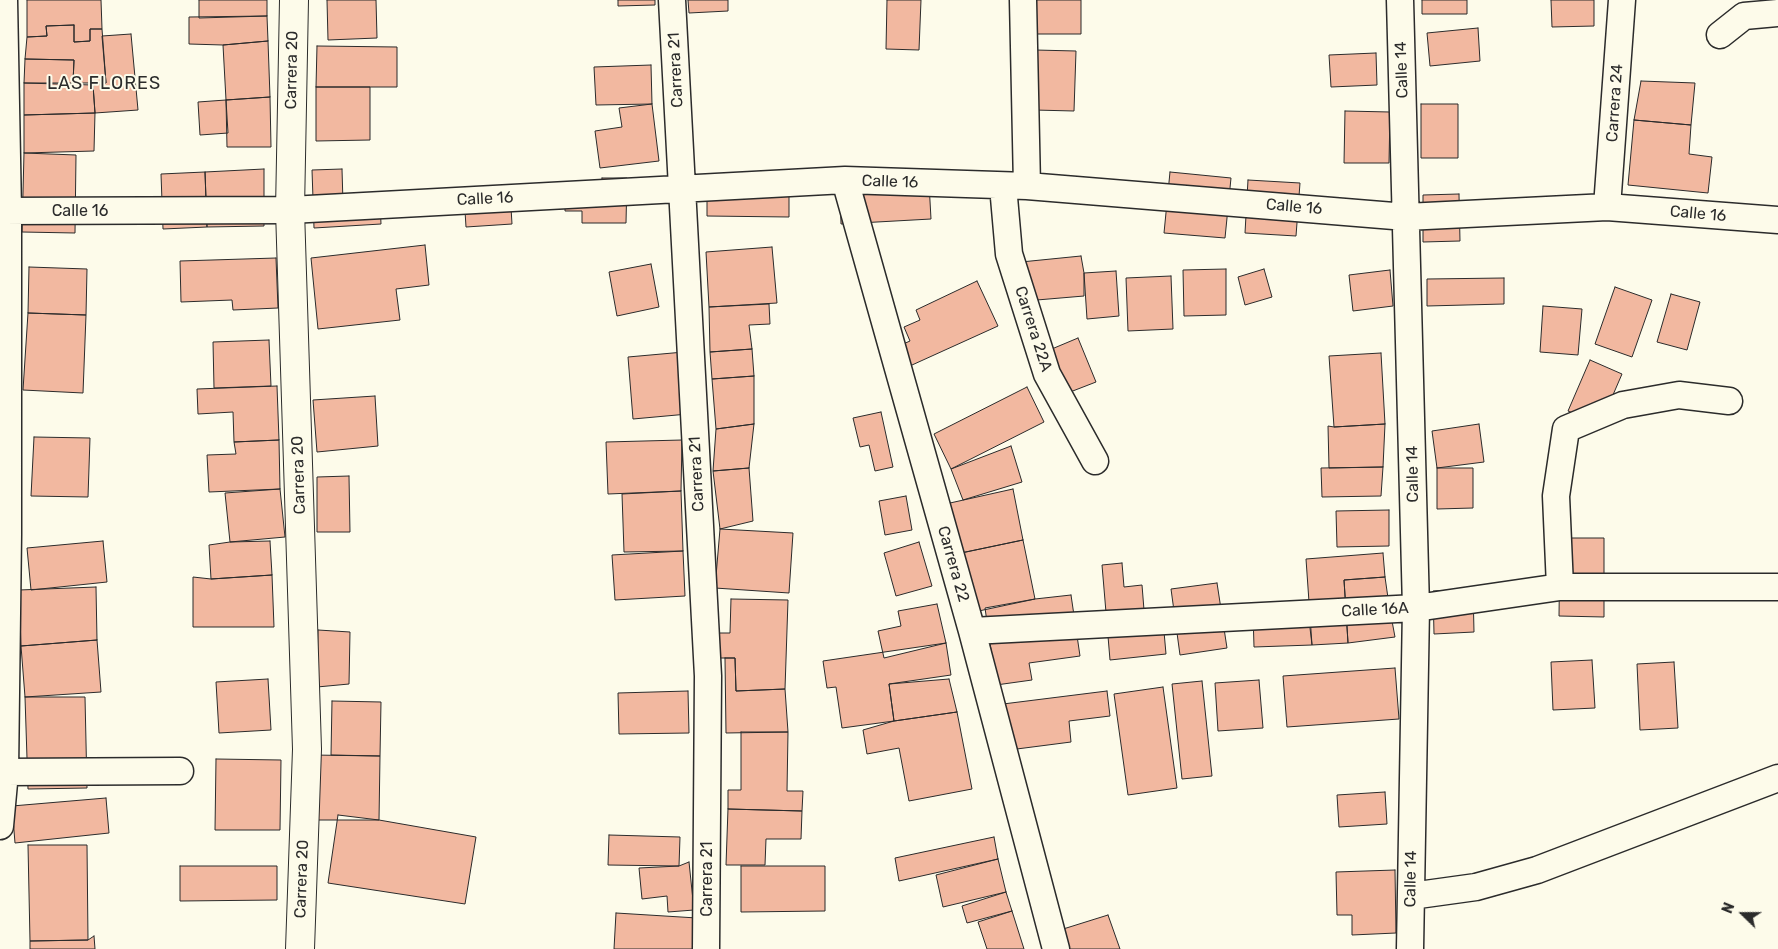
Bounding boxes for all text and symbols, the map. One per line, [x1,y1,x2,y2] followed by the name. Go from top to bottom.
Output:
[282,30,302,110] street label: Carrera 20
[664,32,688,108] street label: Carrera 21
[1391,41,1413,99] street label: Calle 14
[1603,63,1627,143] street label: Carrera 24
[46,73,162,95] district label: LAS FLORES
[861,171,919,193] street label: Calle 16
[456,188,514,210] street label: Calle 16
[1265,195,1323,219] street label: Calle 16
[52,201,108,221] street label: Calle 16
[1669,202,1727,226] street label: Calle 16
[1010,284,1056,374] street label: Carrera 22A
[288,435,310,515] street label: Carrera 20
[685,436,709,512] street label: Carrera 21
[1403,445,1423,503] street label: Calle 14
[933,524,973,604] street label: Carrera 22
[1341,599,1409,621] street label: Calle 16A
[291,839,313,919] street label: Carrera 20
[697,841,717,917] street label: Carrera 21
[1401,850,1421,908] street label: Calle 14
[1718,889,1768,939] north arrow
[1719,900,1738,916] text: N

